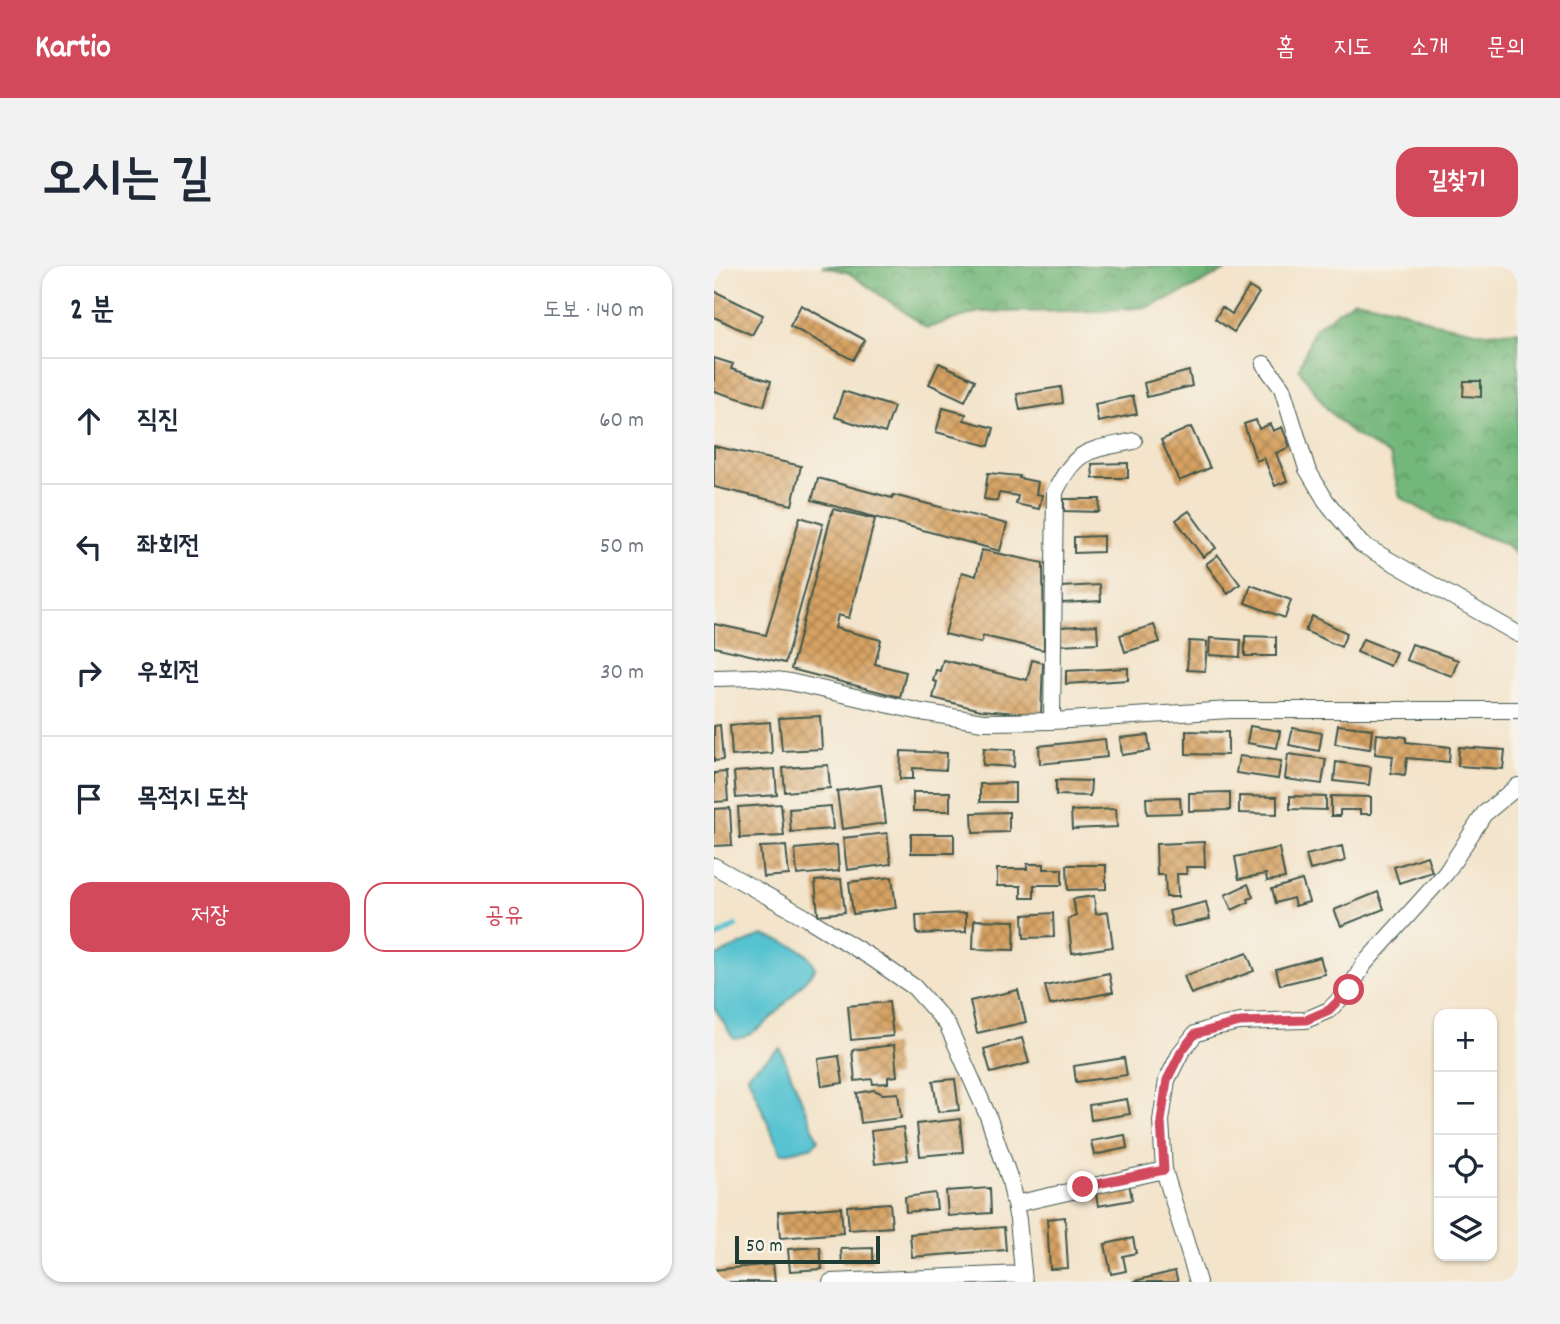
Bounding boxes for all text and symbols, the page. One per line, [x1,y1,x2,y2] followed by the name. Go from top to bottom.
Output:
[35,26,111,73] text: Kartio
[1276,32,1295,66] text: 홈
[1333,32,1372,66] text: 지도
[1410,32,1448,66] text: 소개
[1486,32,1525,66] text: 문의
[42,147,211,217] text: 오시는 길
[1396,147,1518,217] button: 길찾기
[70,291,114,334] text: 2 분
[543,295,644,328] text: 도보 · 140 m
[70,402,108,440] icon: ahead
[137,403,179,440] text: 직진
[599,405,644,438] text: 60 m
[70,528,108,566] icon: left
[137,529,200,566] text: 좌회전
[600,531,644,564] text: 50 m
[70,654,108,692] icon: right
[137,655,200,692] text: 우회전
[600,657,644,690] text: 30 m
[70,780,108,818] icon: arrive
[137,781,248,818] text: 목적지 도착
[70,882,350,952] button: 저장
[364,882,644,952] button: 공유
[1333,974,1364,1005] route start
[1434,1009,1497,1261] map controls
[1434,1009,1497,1072] button: +
[1434,1072,1497,1135] button: −
[1434,1135,1497,1198] button: locate
[1067,1171,1098,1202] route end
[1434,1198,1497,1261] button: layers
[735,1233,880,1265] scale bar
[746,1234,783,1261] text: 50 m

